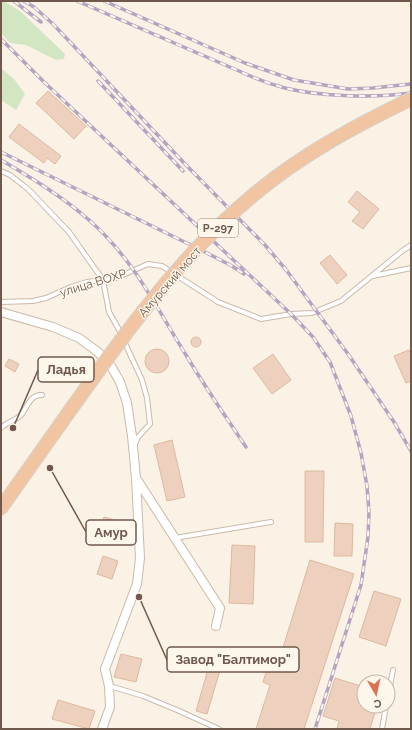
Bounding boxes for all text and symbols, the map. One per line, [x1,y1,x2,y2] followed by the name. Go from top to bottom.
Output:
[198,219,238,237] road number: Р-297
[136,244,204,320] street label: Амурский мост
[58,266,129,300] street label: улица ВОХР
[38,357,94,382] callout: Ладья
[46,362,86,377] text: Ладья
[86,520,136,545] callout: Амур
[94,525,128,540] text: Амур
[167,647,299,672] callout: Завод "Балтимор"
[175,652,291,667] text: Завод "Балтимор"
[356,674,396,714] north arrow
[372,696,382,710] text: С

